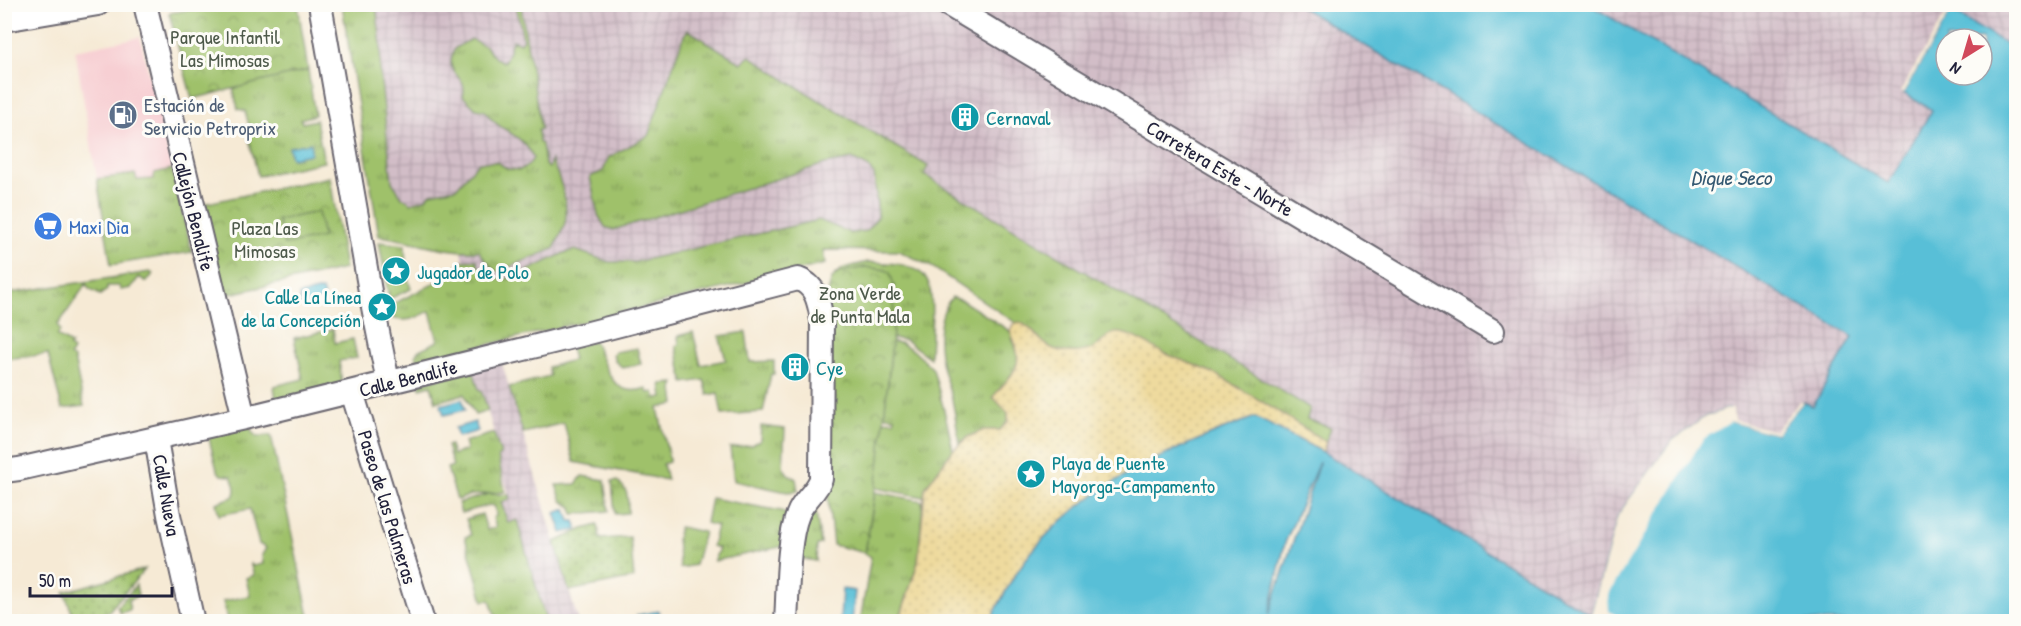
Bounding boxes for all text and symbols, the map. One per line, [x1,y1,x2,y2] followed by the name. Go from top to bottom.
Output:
[170,23,280,73] park label: Parque Infantil Las Mimosas
[1934,27,1994,87] north arrow
[1945,57,1965,80] text: N
[144,91,276,141] place label: Estación de Servicio Petroprix
[107,99,139,131] fuel station icon: Estación de Servicio Petroprix
[949,101,981,133] building icon: Cernaval
[986,104,1051,131] place label: Cernaval
[1141,113,1299,223] street label: Carretera Este - Norte
[166,149,222,273] street label: Callejón Benalife
[1691,163,1773,192] water label: Dique Seco
[32,210,64,242] supermarket icon: Maxi Dia
[69,213,129,240] place label: Maxi Dia
[232,214,299,264] park label: Plaza Las Mimosas
[380,255,412,287] place icon: Jugador de Polo
[417,258,529,285] place label: Jugador de Polo
[810,279,910,329] park label: Zona Verde de Punta Mala
[241,283,361,333] place label: Calle La Línea de la Concepción
[366,291,398,323] place icon: Calle La Línea de la Concepción
[779,351,811,383] building icon: Cye
[356,353,460,403] street label: Calle Benalife
[816,354,843,381] place label: Cye
[352,427,424,587] street label: Paseo de las Palmeras
[1052,449,1215,499] place label: Playa de Puente Mayorga-Campamento
[147,452,187,538] street label: Calle Nueva
[1015,458,1047,490] place icon: Playa de Puente Mayorga-Campamento
[30,560,172,598] scale bar
[39,568,71,593] text: 50 m

